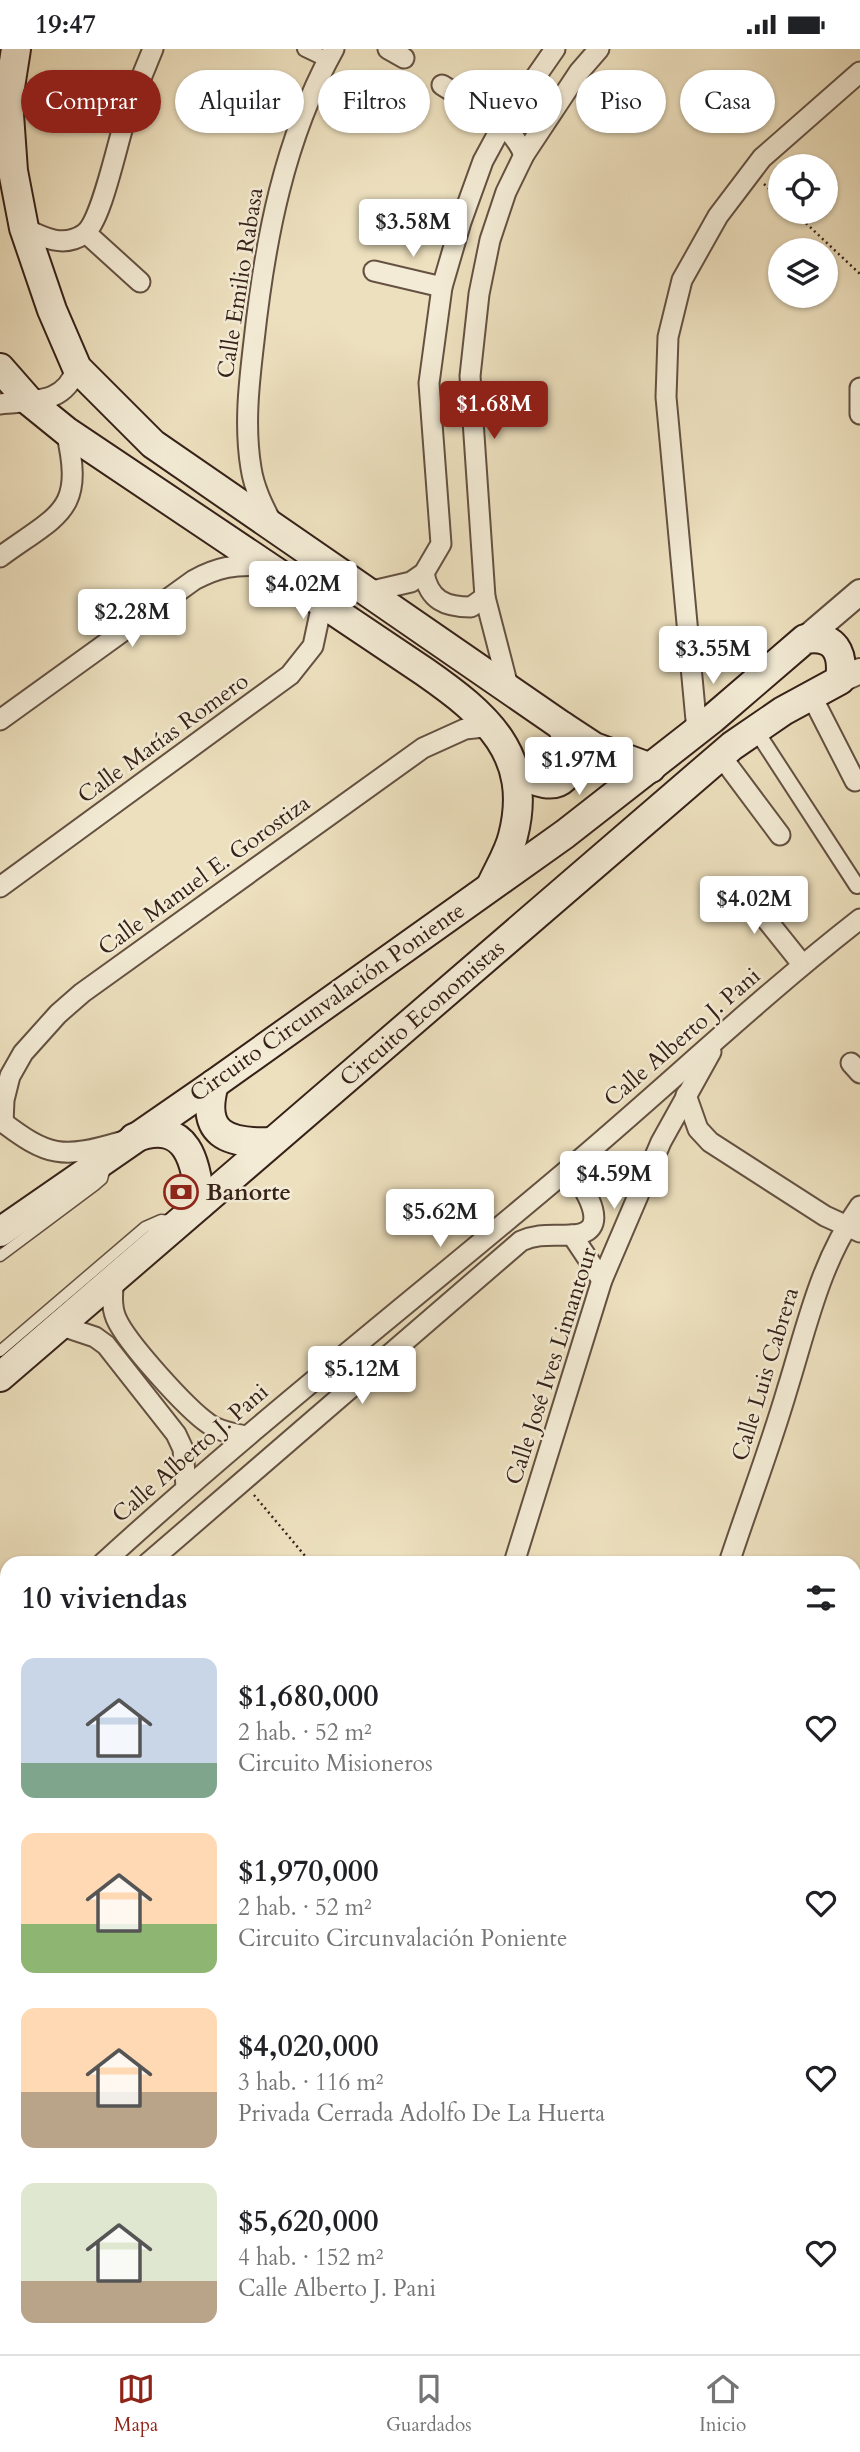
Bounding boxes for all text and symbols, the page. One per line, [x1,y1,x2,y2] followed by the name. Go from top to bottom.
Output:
[35,7,96,42] text: 19:47
[21,70,161,133] chip: Comprar
[175,70,304,133] chip: Alquilar
[318,70,430,133] chip: Filtros
[444,70,562,133] chip: Nuevo
[576,70,666,133] chip: Piso
[680,70,775,133] chip: Casa
[768,154,838,308] map controls
[768,154,838,224] button: locate
[210,185,270,381] street label: Calle Emilio Rabasa
[356,199,470,259] pin: $3.58M
[375,206,451,237] text: $3.58M
[768,238,838,308] button: layers
[437,381,551,441] pin: $1.68M
[456,388,532,419] text: $1.68M
[246,561,360,621] pin: $4.02M
[265,568,341,599] text: $4.02M
[75,589,189,649] pin: $2.28M
[94,596,170,627] text: $2.28M
[656,627,770,686] pin: $3.55M
[675,633,751,664] text: $3.55M
[71,665,255,811] street label: Calle Matías Romero
[522,737,636,797] pin: $1.97M
[541,744,617,775] text: $1.97M
[92,788,316,962] street label: Calle Manuel E. Gorostiza
[697,877,811,936] pin: $4.02M
[716,883,792,914] text: $4.02M
[183,895,471,1109] street label: Circuito Circunvalación Poniente
[333,933,511,1093] street label: Circuito Economistas
[597,960,767,1114] street label: Calle Alberto J. Pani
[557,1151,671,1211] pin: $4.59M
[576,1158,652,1189] text: $4.59M
[162,1173,200,1211] bank icon: Banorte
[206,1177,291,1208] place label: Banorte
[383,1189,497,1249] pin: $5.62M
[402,1196,478,1227] text: $5.62M
[498,1243,604,1489] street label: Calle José Ives Limantour
[724,1283,806,1464] street label: Calle Luis Cabrera
[305,1347,419,1406] pin: $5.12M
[324,1353,400,1384] text: $5.12M
[105,1376,275,1530] street label: Calle Alberto J. Pani
[21,1578,187,1619] text: 10 viviendas
[802,1579,840,1617] icon: filters
[238,1676,379,1717] text: $1,680,000
[77,1686,161,1770] icon: home
[802,1709,840,1747] icon: heart
[238,1717,372,1748] text: 2 hab. · 52 m²
[238,1748,433,1779] text: Circuito Misioneros
[238,1851,379,1892] text: $1,970,000
[77,1861,161,1945] icon: home
[802,1884,840,1922] icon: heart
[238,1892,372,1923] text: 2 hab. · 52 m²
[238,1923,567,1954] text: Circuito Circunvalación Poniente
[238,2026,379,2067] text: $4,020,000
[77,2036,161,2120] icon: home
[802,2059,840,2097] icon: heart
[238,2067,384,2098] text: 3 hab. · 116 m²
[238,2098,605,2129] text: Privada Cerrada Adolfo De La Huerta
[238,2201,379,2242] text: $5,620,000
[77,2211,161,2295] icon: home
[802,2234,840,2272] icon: heart
[238,2242,384,2273] text: 4 hab. · 152 m²
[238,2273,436,2304] text: Calle Alberto J. Pani
[114,2370,158,2438] tab: Mapa
[386,2370,472,2438] tab: Guardados
[699,2370,746,2438] tab: Inicio

